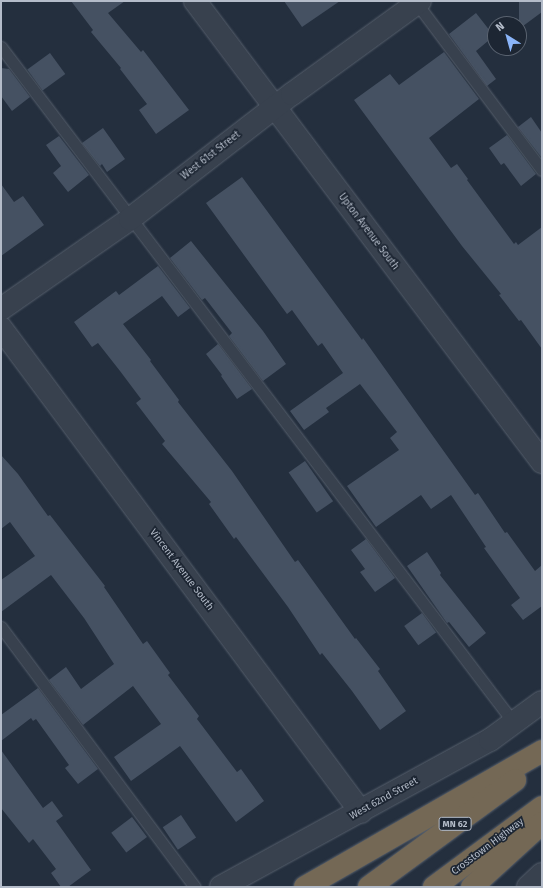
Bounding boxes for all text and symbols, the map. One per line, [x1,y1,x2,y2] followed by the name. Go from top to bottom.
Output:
[487,16,527,56] north arrow
[493,19,507,34] text: N
[179,129,243,183] street label: West 61st Street
[335,191,401,273] street label: Upton Avenue South
[146,527,216,613] street label: Vincent Avenue South
[348,775,420,823] street label: West 62nd Street
[450,816,526,878] street label: Crosstown Highway
[438,817,472,831] road number: MN 62

